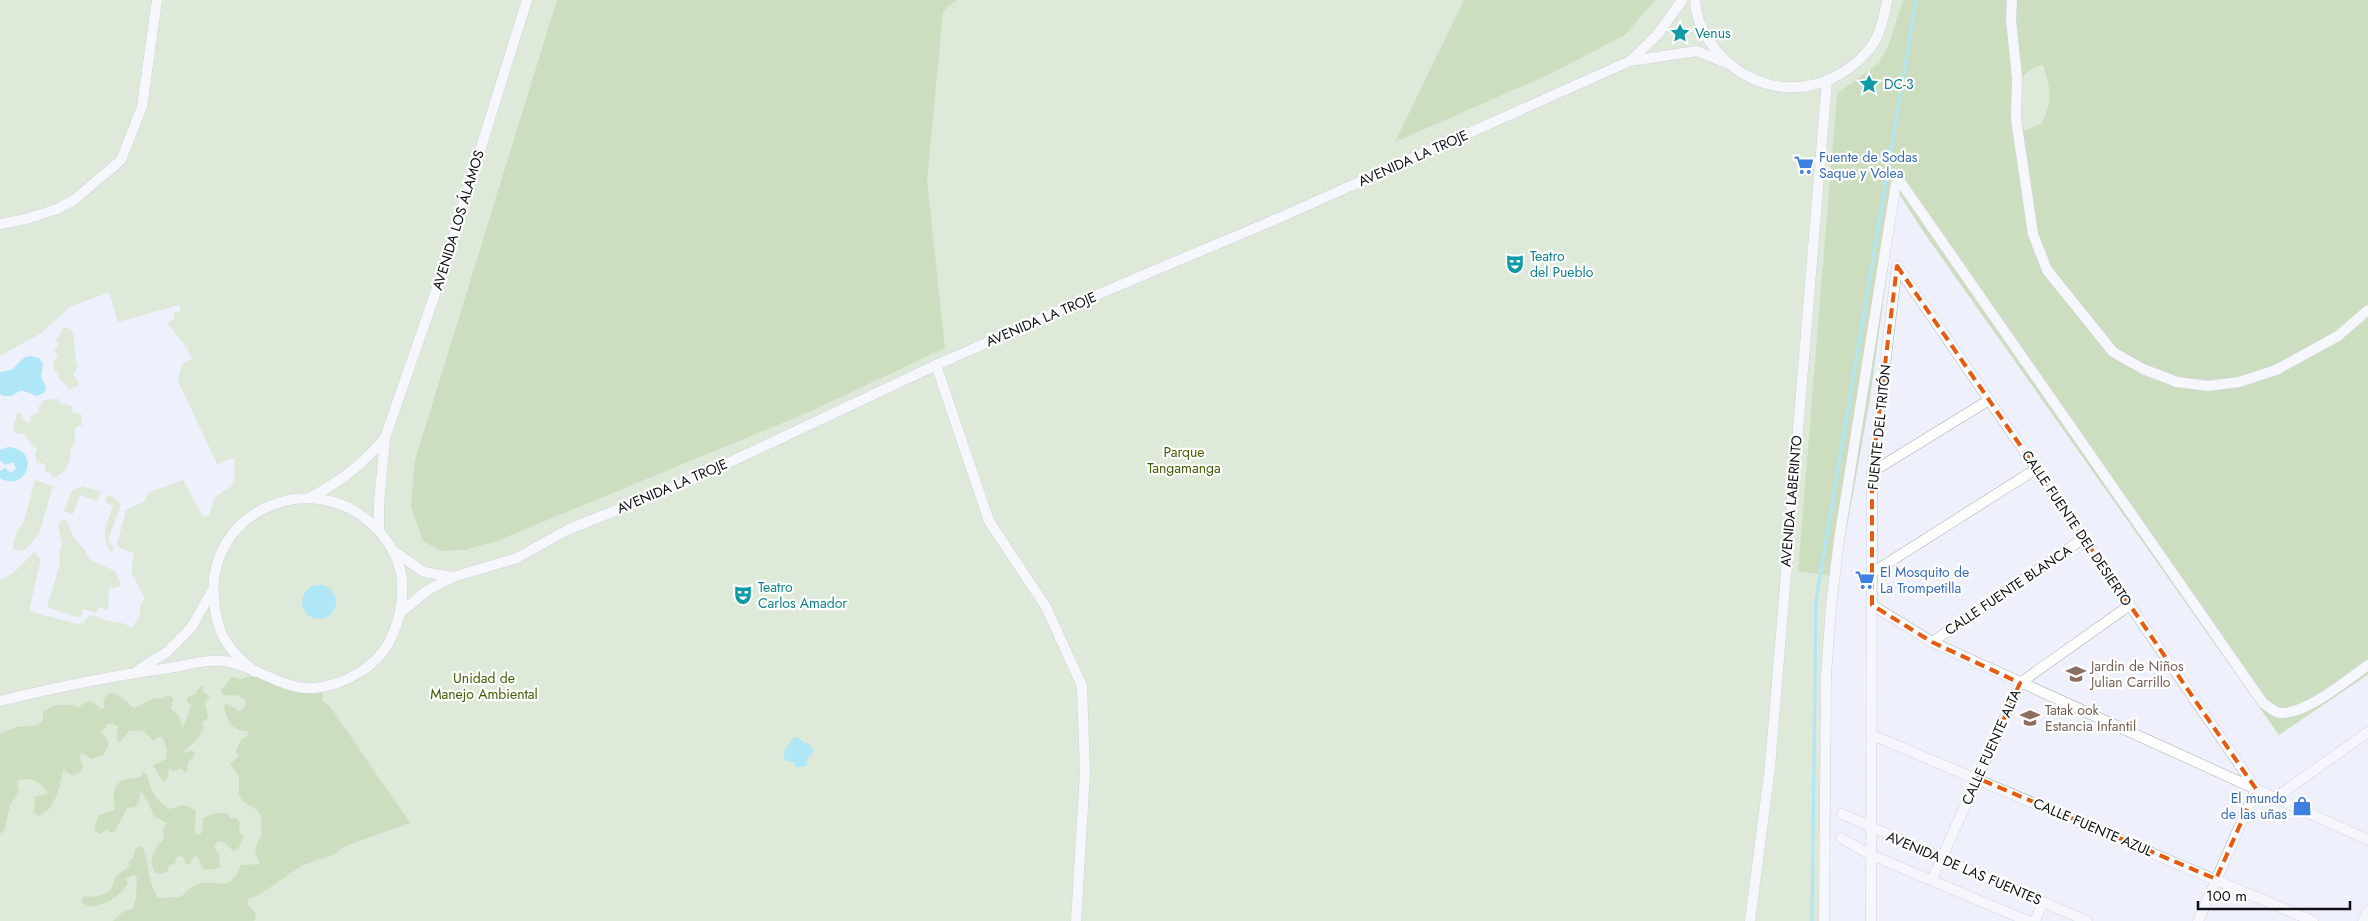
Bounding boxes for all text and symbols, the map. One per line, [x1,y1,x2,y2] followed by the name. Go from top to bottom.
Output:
[1669,22,1691,44] place icon: Venus
[1695,23,1731,43] place label: Venus
[1858,73,1880,95] place icon: DC-3
[1884,74,1914,94] place label: DC-3
[1355,125,1471,191] street label: AVENIDA LA TROJE
[427,147,489,293] street label: AVENIDA LOS ÁLAMOS
[1819,147,1918,183] place label: Fuente de Sodas Saque y Volea
[1793,154,1815,176] supermarket icon: Fuente de Sodas Saque y Volea
[1530,246,1594,282] place label: Teatro del Pueblo
[1504,253,1526,275] theatre icon: Teatro del Pueblo
[983,287,1099,351] street label: AVENIDA LA TROJE
[1862,363,1896,491] street label: FUENTE DEL TRITÓN
[1775,434,1807,568] street label: AVENIDA LABERINTO
[1147,442,1221,478] park label: Parque Tangamanga
[2017,446,2137,610] street label: CALLE FUENTE DEL DESIERTO
[614,454,730,518] street label: AVENIDA LA TROJE
[1941,540,2076,640] street label: CALLE FUENTE BLANCA
[1880,562,1969,598] place label: El Mosquito de La Trompetilla
[1854,569,1876,591] supermarket icon: El Mosquito de La Trompetilla
[758,577,847,613] place label: Teatro Carlos Amador
[732,584,754,606] theatre icon: Teatro Carlos Amador
[2089,656,2184,692] place label: Jardin de Niños Julian Carrillo
[2065,663,2087,685] school or university icon: Jardin de Niños Julian Carrillo
[430,668,538,704] park label: Unidad de Manejo Ambiental
[1956,685,2026,808] street label: CALLE FUENTE ALTA
[2045,700,2136,736] place label: Tatak ook Estancia Infantil
[2019,707,2041,729] school or university icon: Tatak ook Estancia Infantil
[2221,788,2287,824] place label: El mundo de las uñas
[2030,793,2156,861] street label: CALLE FUENTE AZUL
[2291,795,2313,817] shop icon: El mundo de las uñas
[1883,826,2045,910] street label: AVENIDA DE LAS FUENTES
[2198,878,2350,910] scale bar
[2206,885,2247,907] text: 100 m

